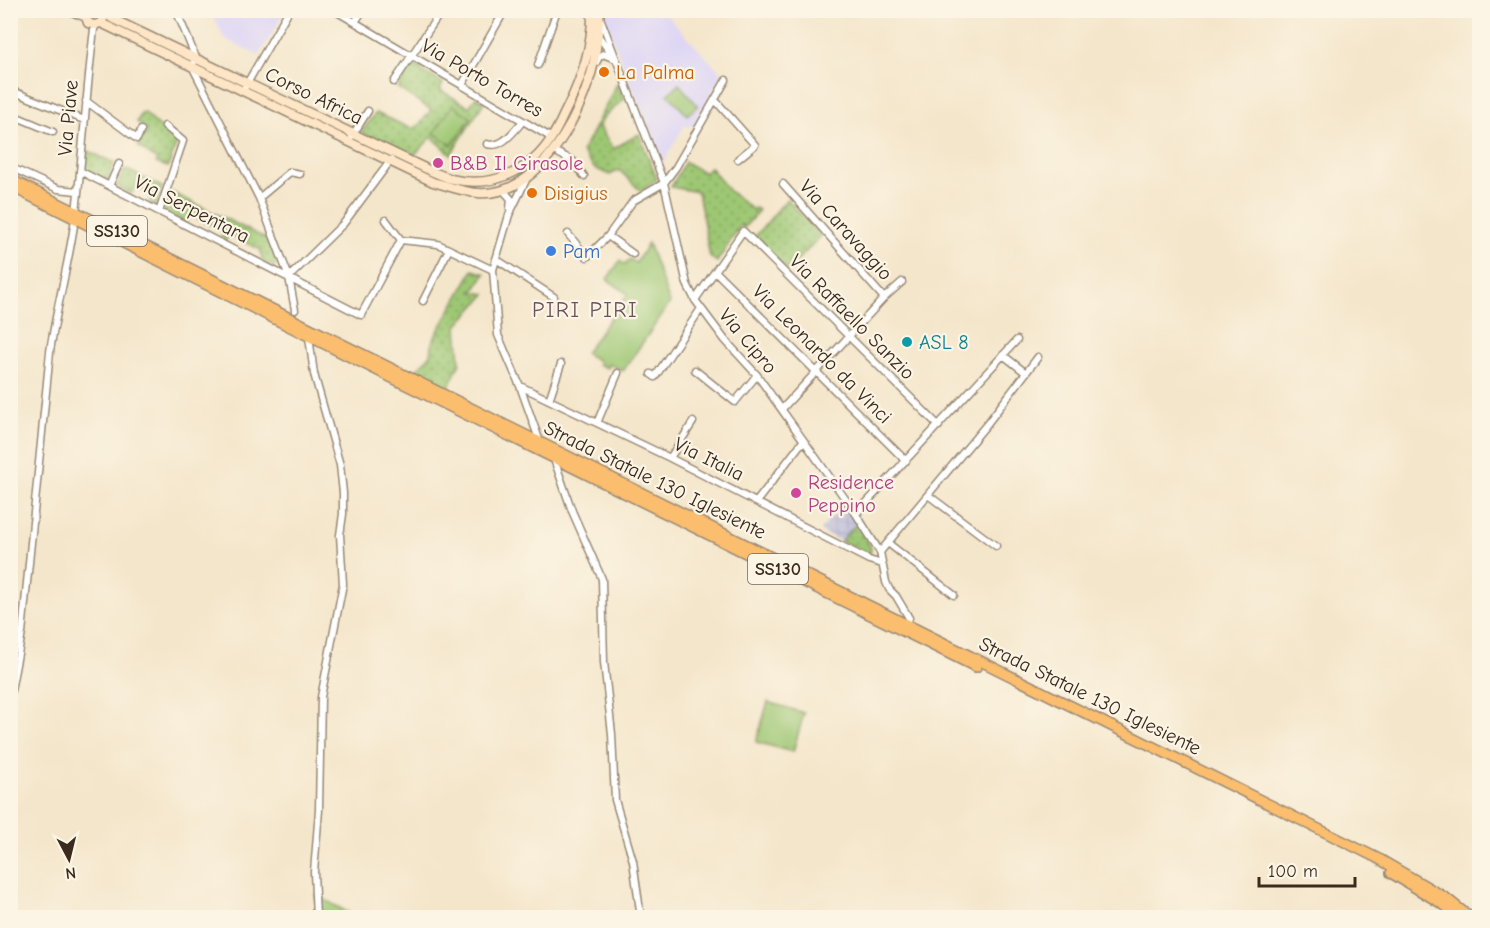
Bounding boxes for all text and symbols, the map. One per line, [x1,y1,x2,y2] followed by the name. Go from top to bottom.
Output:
[417,34,547,122] street label: Via Porto Torres
[616,61,695,84] place label: La Palma
[261,62,367,130] street label: Corso Africa
[597,65,611,79] marker: La Palma
[53,79,83,157] street label: Via Piave
[450,152,583,175] place label: B&B Il Girasole
[431,156,445,170] marker: B&B Il Girasole
[131,170,253,248] street label: Via Serpentara
[795,175,897,285] street label: Via Caravaggio
[544,182,608,205] place label: Disigius
[525,186,539,200] marker: Disigius
[87,216,147,246] road number: SS130
[563,240,600,263] place label: Pam
[544,244,558,258] marker: Pam
[785,250,919,384] street label: Via Raffaello Sanzio
[748,280,896,428] street label: Via Leonardo da Vinci
[532,297,638,323] district label: PIRI PIRI
[714,304,782,378] street label: Via Cipro
[919,331,969,354] place label: ASL 8
[900,335,914,349] marker: ASL 8
[540,416,770,544] street label: Strada Statale 130 Iglesiente
[670,432,748,486] street label: Via Italia
[808,471,894,517] place label: Residence Peppino
[789,486,803,500] marker: Residence Peppino
[748,554,808,584] road number: SS130
[975,632,1205,760] street label: Strada Statale 130 Iglesiente
[39,829,99,889] north arrow
[1259,850,1355,888] scale bar
[1268,861,1318,882] text: 100 m
[64,863,77,882] text: N

